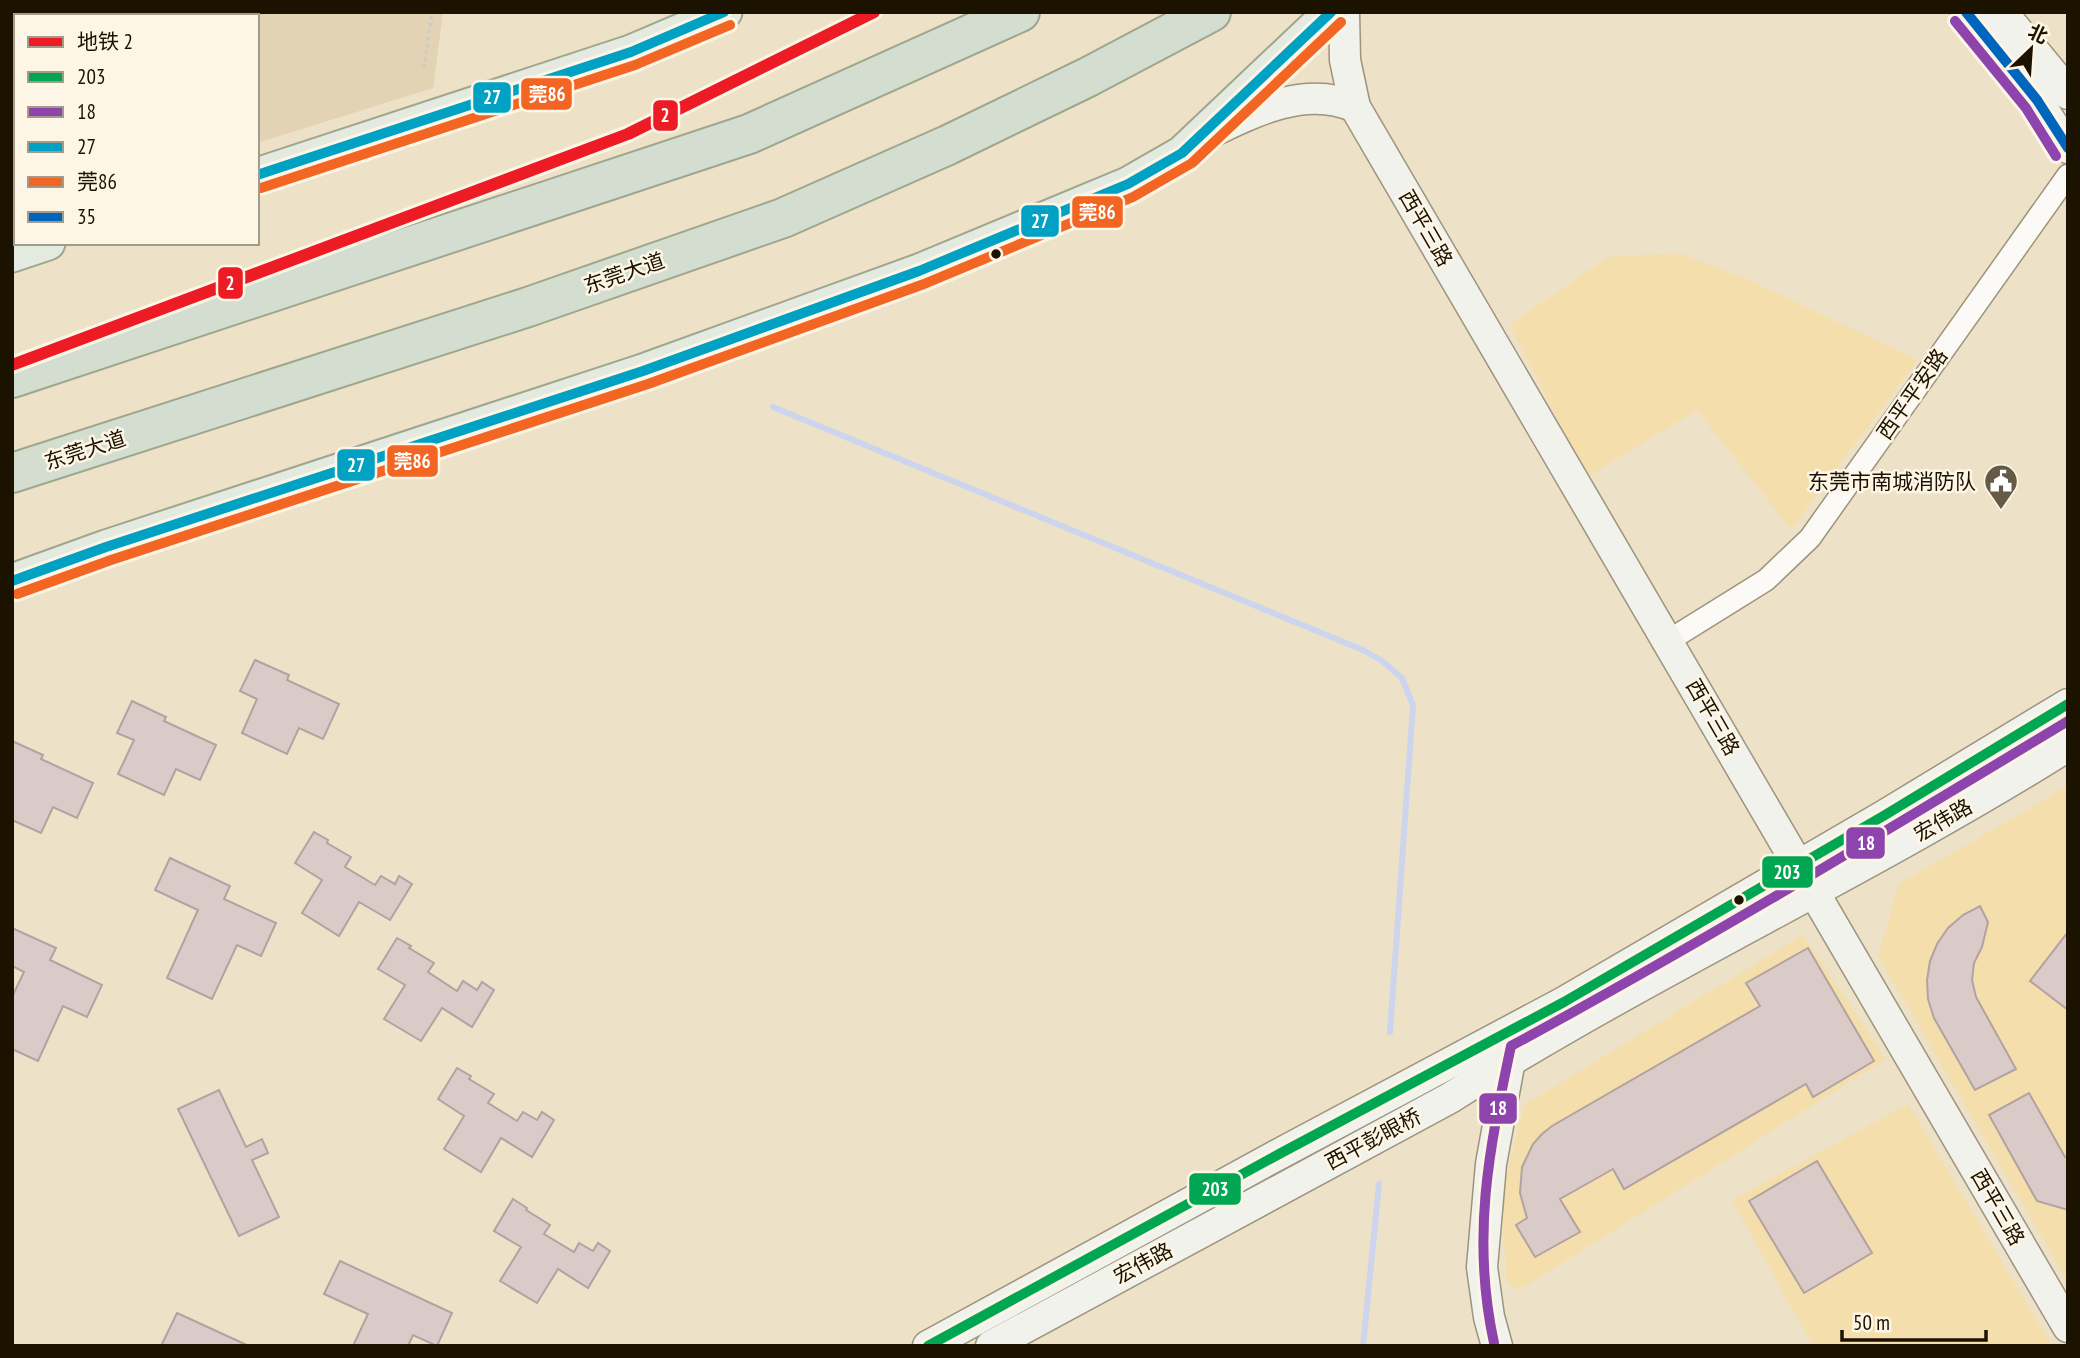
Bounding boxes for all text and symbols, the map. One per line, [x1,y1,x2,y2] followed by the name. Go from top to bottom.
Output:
[14,14,259,245] legend
[1996,14,2066,84] north arrow
[2024,19,2052,48] text: 北
[77,28,133,55] text: 地铁 2
[77,63,105,90] text: 203
[520,77,573,111] line badge: 莞86
[472,81,512,114] line badge: 27
[528,82,566,106] text: 莞86
[483,85,501,109] text: 27
[77,98,96,125] text: 18
[652,99,679,132] line badge: 2
[660,103,670,127] text: 2
[77,133,96,160] text: 27
[77,168,117,195] text: 莞86
[1393,185,1459,271] street label: 西平三路
[1071,195,1124,229] line badge: 莞86
[1078,200,1116,224] text: 莞86
[77,203,96,230] text: 35
[1020,204,1060,238] line badge: 27
[1031,209,1049,233] text: 27
[580,247,668,299] street label: 东莞大道
[989,247,1003,261] unlabelled marker
[217,266,244,300] line badge: 2
[225,271,235,295] text: 2
[1871,343,1953,445] street label: 西平平安路
[41,424,129,476] street label: 东莞大道
[386,444,439,478] line badge: 莞86
[336,448,376,482] line badge: 27
[393,449,431,473] text: 莞86
[347,453,365,477] text: 27
[1982,462,2020,511] public building icon: 东莞市南城消防队
[1808,468,1976,495] place label: 东莞市南城消防队
[1680,674,1746,760] street label: 西平三路
[1909,793,1977,847] street label: 宏伟路
[1845,826,1886,860] line badge: 18
[1857,831,1875,855] text: 18
[1761,855,1814,889] line badge: 203
[1773,860,1801,884] text: 203
[1732,893,1746,907] unlabelled marker
[1478,1092,1518,1125] line badge: 18
[1489,1096,1507,1120] text: 18
[1320,1102,1426,1176] street label: 西平彭眼桥
[1965,1164,2031,1250] street label: 西平三路
[1188,1172,1242,1206] line badge: 203
[1201,1177,1229,1201] text: 203
[1109,1236,1177,1290] street label: 宏伟路
[1842,1298,1986,1342] scale bar
[1853,1309,1890,1336] text: 50 m

